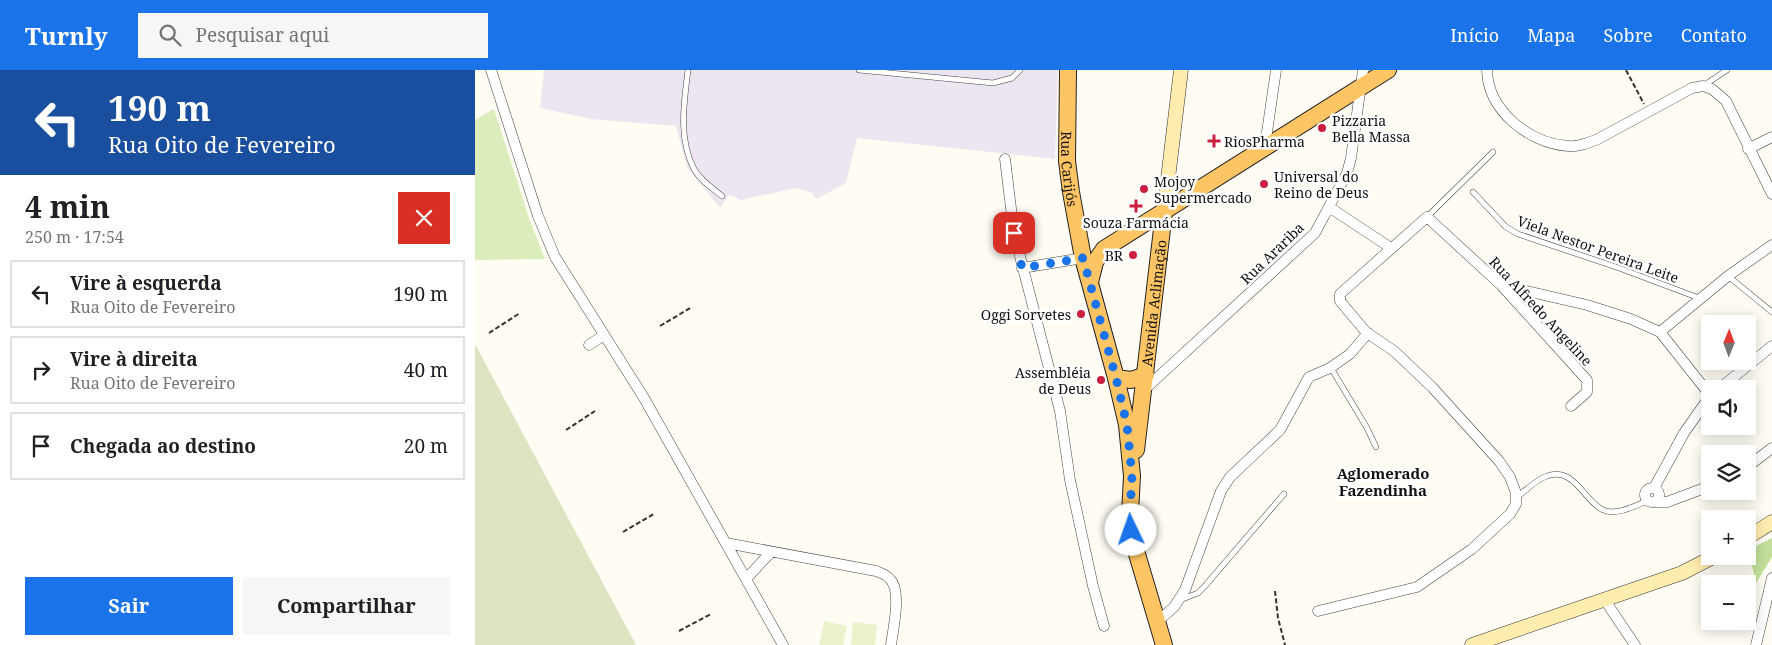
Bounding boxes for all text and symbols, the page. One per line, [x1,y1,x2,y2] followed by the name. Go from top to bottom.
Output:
[138,13,488,58] search box
[25,19,108,52] text: Turnly
[156,21,184,49] icon: search
[196,22,329,48] text: Pesquisar aqui
[1450,23,1499,47] text: Início
[1527,23,1575,47] text: Mapa
[1603,23,1653,47] text: Sobre
[1681,23,1747,47] text: Contato
[108,84,211,131] text: 190 m
[25,90,90,155] icon: left
[1332,111,1410,146] place label: Pizzaria Bella Massa
[1316,122,1328,134] marker: Pizzaria Bella Massa
[108,129,336,159] text: Rua Oito de Fevereiro
[1058,131,1083,208] street label: Rua Carijós
[1224,132,1305,151] place label: RiosPharma
[1208,135,1220,147] marker: RiosPharma
[1274,167,1369,202] place label: Universal do Reino de Deus
[1154,172,1252,207] place label: Mojoy Supermercado
[1258,178,1270,190] marker: Universal do Reino de Deus
[1138,183,1150,195] marker: Mojoy Supermercado
[25,186,110,227] text: 4 min
[398,192,450,244] button: close
[1130,200,1142,212] marker: Souza Farmácia
[1515,211,1681,287] street label: Viela Nestor Pereira Leite
[993,212,1035,254] pin
[1083,213,1189,232] place label: Souza Farmácia
[1236,218,1308,288] street label: Rua Arariba
[1000,219,1028,247] icon: arrive
[25,226,124,248] text: 250 m · 17:54
[1136,239,1170,367] street label: Avenida Aclimação
[1105,246,1124,265] place label: BR
[1127,249,1139,261] marker: BR
[1485,252,1597,370] street label: Rua Alfredo Angeline
[70,270,222,296] text: Vire à esquerda
[27,280,55,308] icon: left
[393,281,448,307] text: 190 m
[70,296,236,318] text: Rua Oito de Fevereiro
[981,305,1071,324] place label: Oggi Sorvetes
[1075,308,1087,320] marker: Oggi Sorvetes
[1701,315,1756,370] north arrow
[1701,315,1756,630] map controls
[70,346,198,372] text: Vire à direita
[27,356,55,384] icon: right
[404,357,448,383] text: 40 m
[1015,363,1091,398] place label: Assembléia de Deus
[70,372,236,394] text: Rua Oito de Fevereiro
[1095,374,1107,386] marker: Assembléia de Deus
[1701,380,1756,435] button: sound
[27,432,55,460] icon: arrive
[70,433,256,459] text: Chegada ao destino
[404,433,448,459] text: 20 m
[1701,445,1756,500] button: layers
[1337,463,1429,500] district label: Aglomerado Fazendinha
[1104,503,1156,555] position arrow
[1701,510,1756,565] button: +
[1701,575,1756,630] button: −
[25,577,233,635] button: Sair
[243,577,450,635] button: Compartilhar

